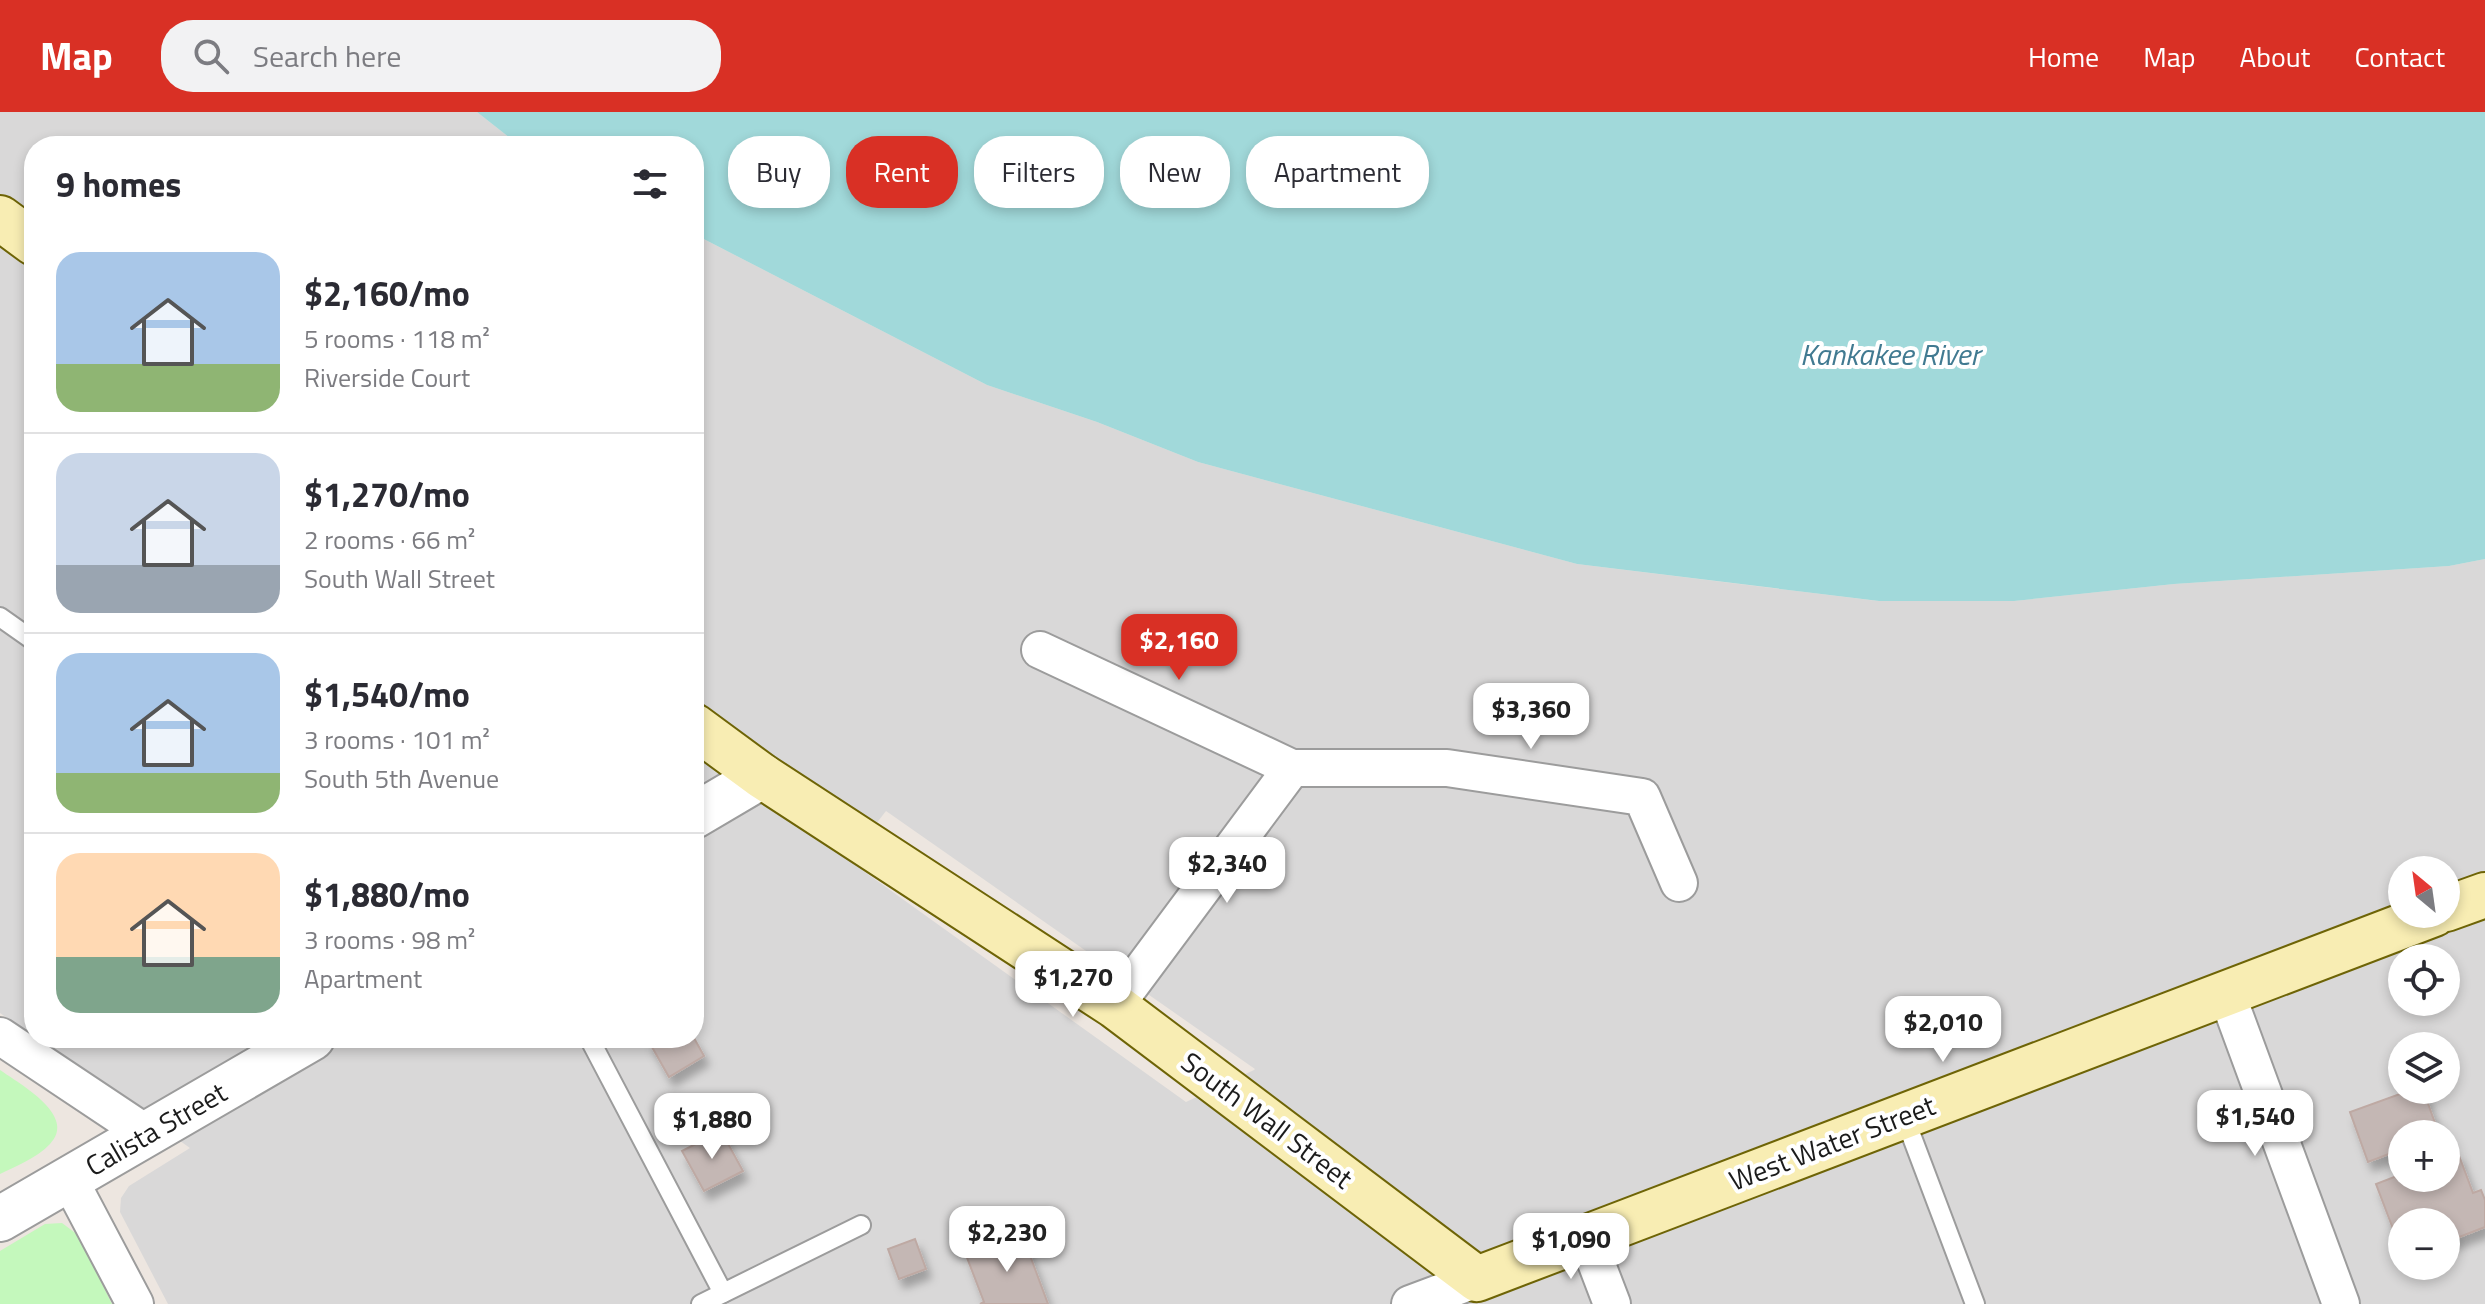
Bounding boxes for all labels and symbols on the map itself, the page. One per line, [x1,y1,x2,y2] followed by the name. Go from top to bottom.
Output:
[1800,331,1983,377] water label: Kankakee River
[1114,614,1244,682] pin: $2,160
[1466,683,1596,751] pin: $3,360
[1162,837,1292,905] pin: $2,340
[2388,856,2460,928] north arrow
[1008,951,1138,1019] pin: $1,270
[1878,996,2008,1064] pin: $2,010
[1172,1041,1362,1199] street label: South Wall Street
[77,1071,235,1186] street label: Calista Street
[1722,1083,1941,1202] street label: West Water Street
[2190,1090,2320,1158] pin: $1,540
[647,1093,777,1161] pin: $1,880
[942,1206,1072,1274] pin: $2,230
[1506,1213,1636,1281] pin: $1,090

